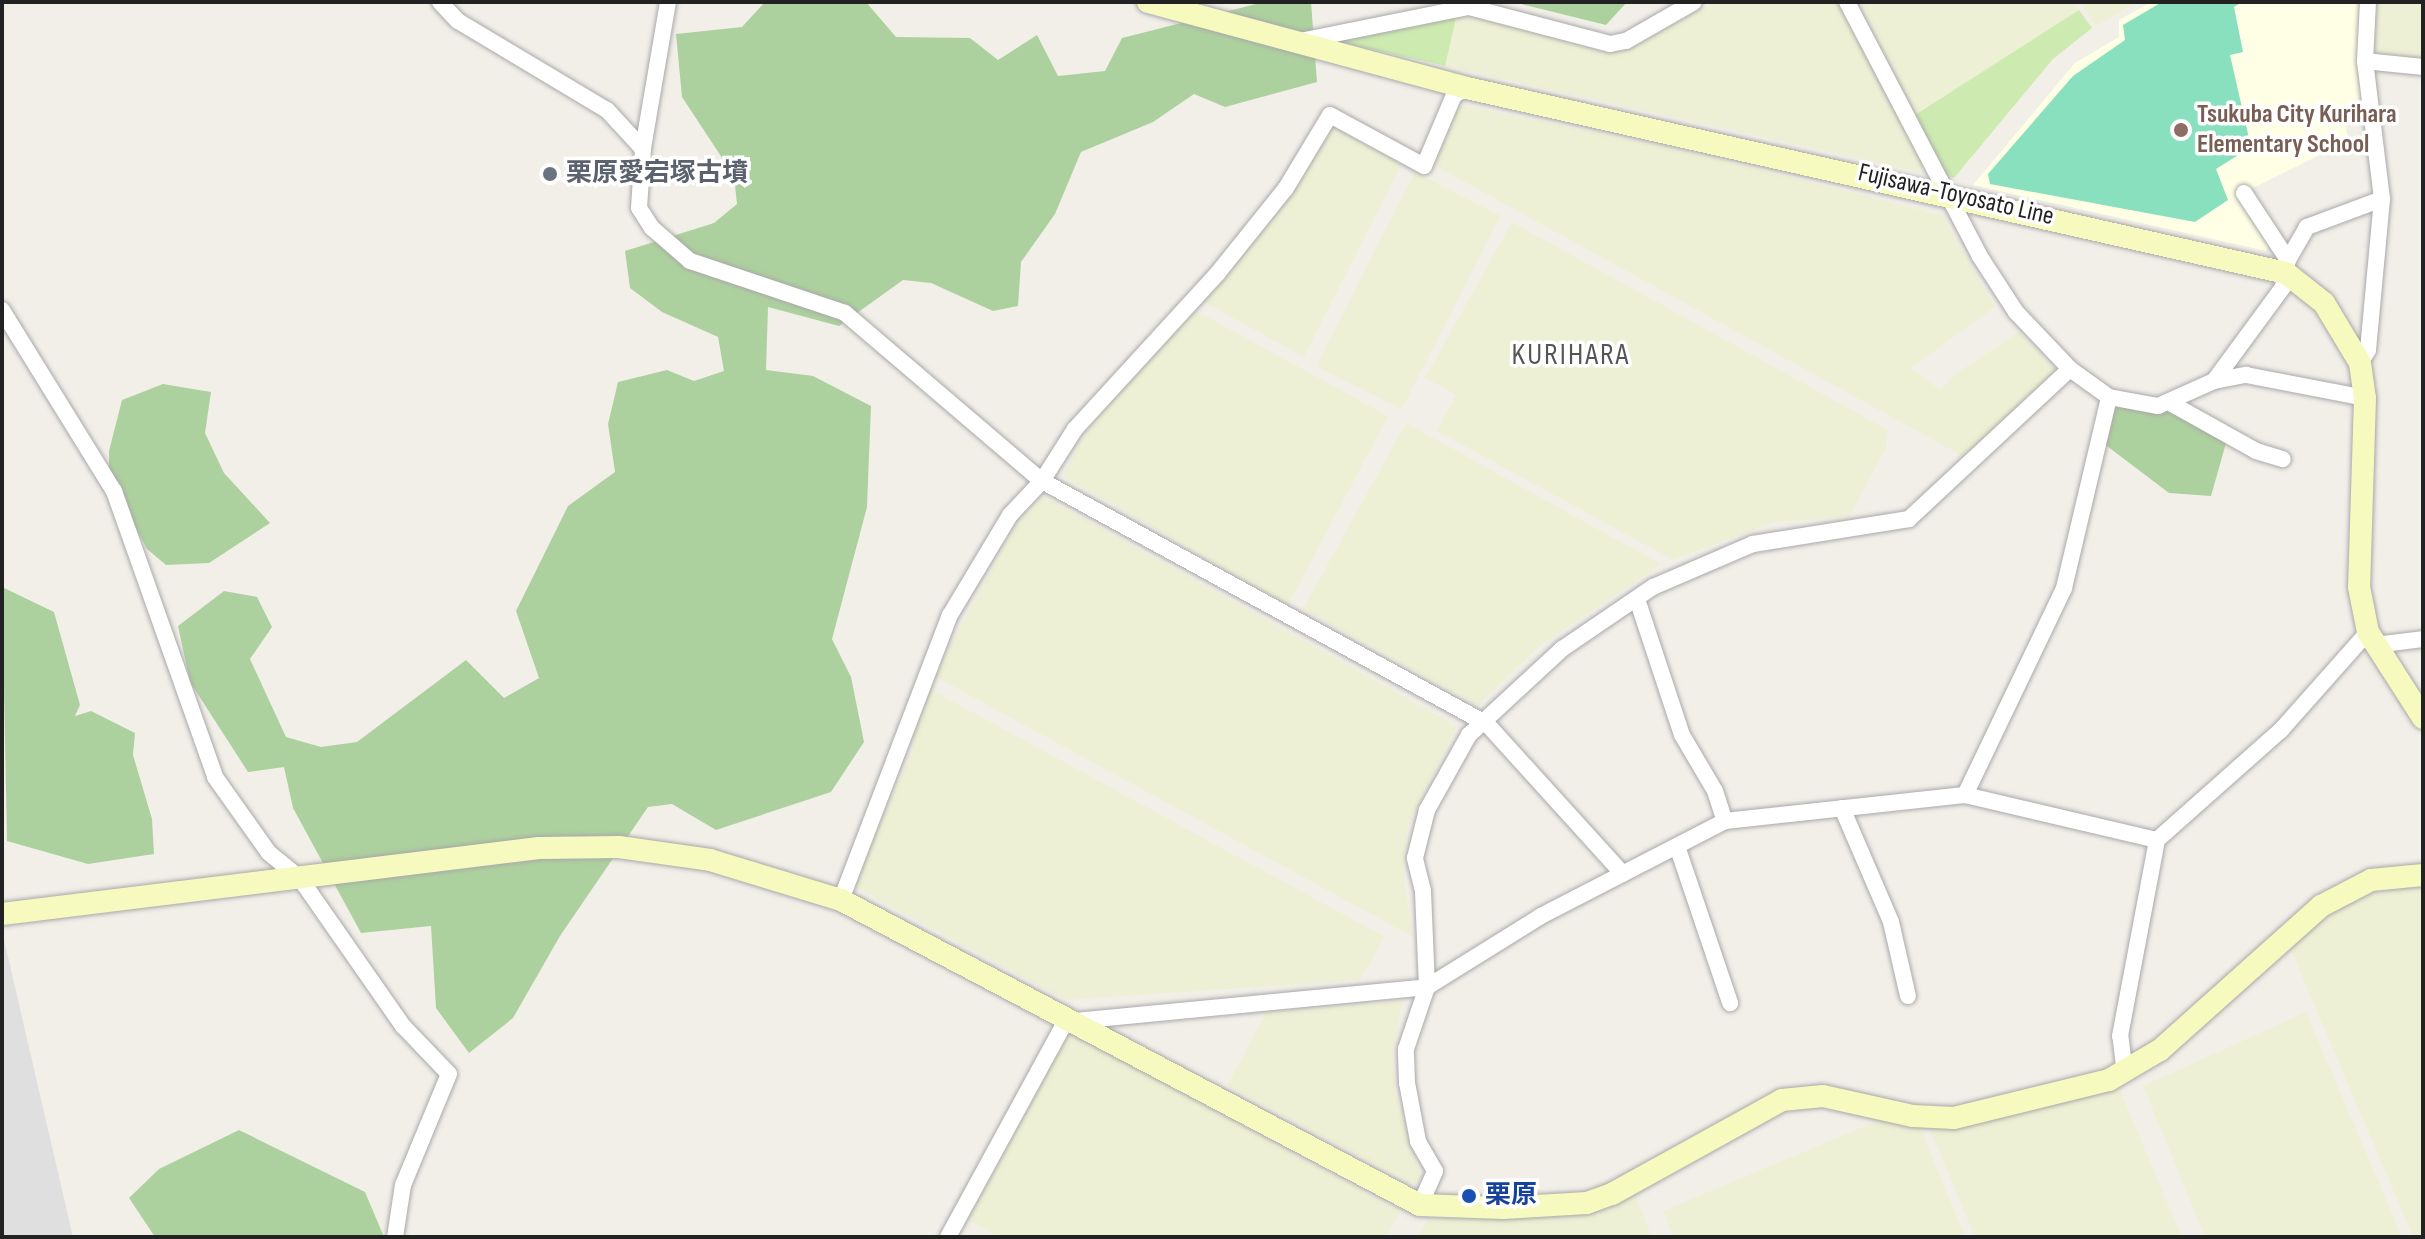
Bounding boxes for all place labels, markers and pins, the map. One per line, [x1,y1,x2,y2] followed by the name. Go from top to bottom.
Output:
[2197,99,2397,160] place label: Tsukuba City Kurihara Elementary School
[2172,121,2190,139] marker: Tsukuba City Kurihara Elementary School
[566,158,748,190] place label: 栗原愛宕塚古墳
[541,165,559,183] marker: 栗原愛宕塚古墳
[1485,1180,1537,1212] place label: 栗原
[1460,1187,1478,1205] marker: 栗原

